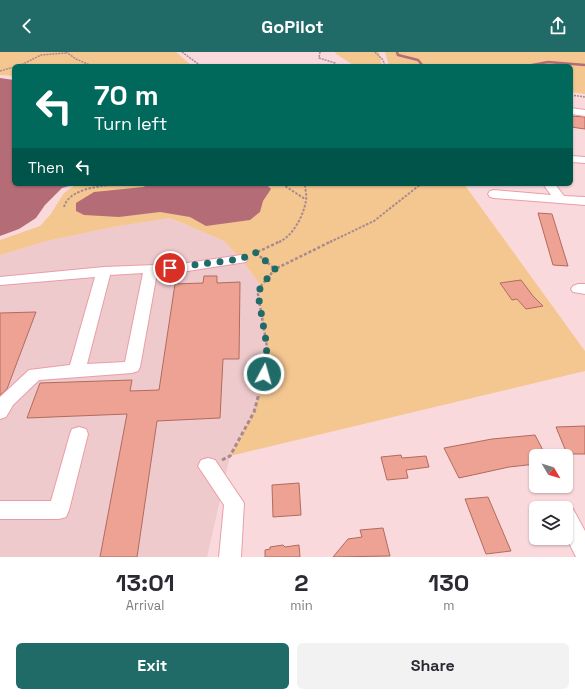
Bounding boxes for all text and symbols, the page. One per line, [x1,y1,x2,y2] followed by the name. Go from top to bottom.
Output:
[16,15,38,37] icon: back
[261,15,324,38] text: GoPilot
[547,15,569,37] icon: share
[94,77,159,113] text: 70 m
[28,80,80,132] icon: left
[94,112,167,135] text: Turn left
[72,156,94,178] icon: left
[28,158,64,177] text: Then
[153,251,187,285] pin
[159,257,181,279] icon: arrive
[243,353,285,395] position arrow
[529,449,573,493] north arrow
[529,449,573,545] map controls
[529,501,573,545] button: layers
[116,567,175,598] text: 13:01
[294,567,309,598] text: 2
[428,567,469,598] text: 130
[126,597,164,614] text: Arrival
[290,597,313,614] text: min
[443,597,454,614] text: m
[16,643,289,689] button: Exit
[297,643,569,689] button: Share

